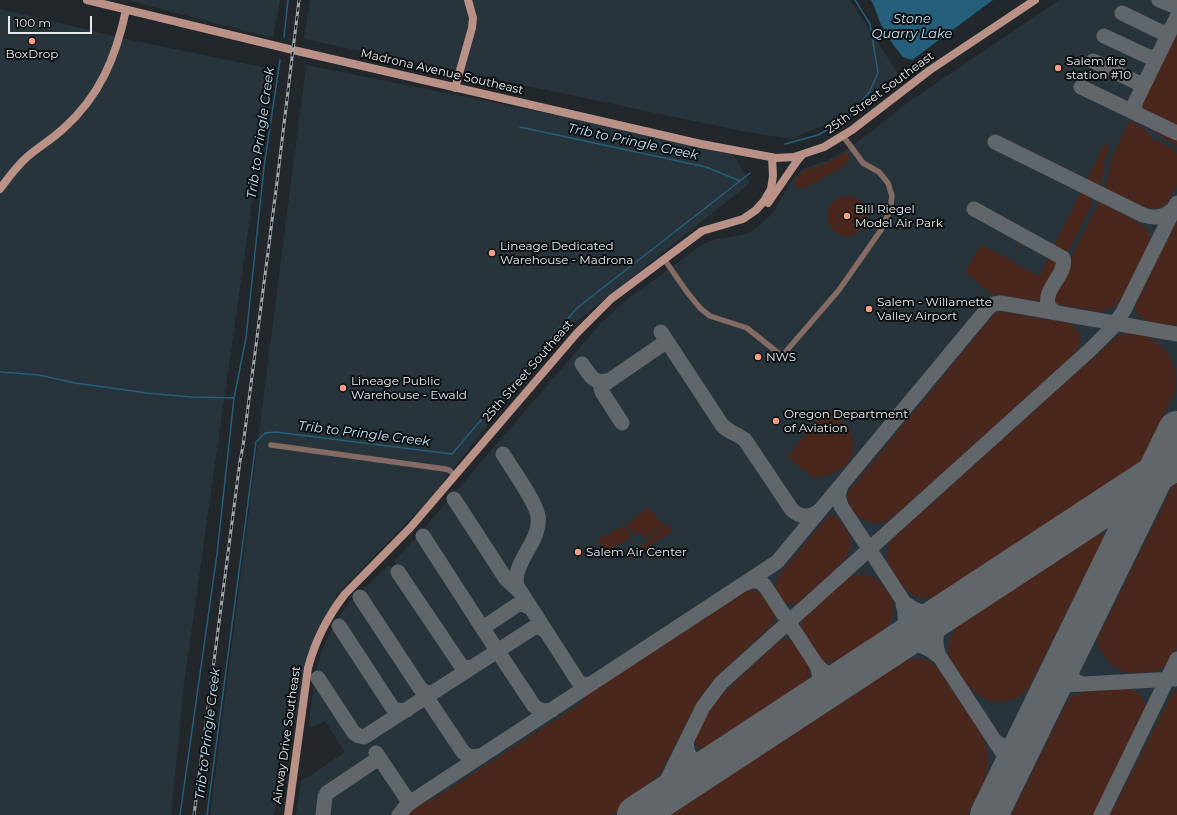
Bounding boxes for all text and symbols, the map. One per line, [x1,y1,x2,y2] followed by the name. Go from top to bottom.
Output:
[10,8,94,34] scale bar
[872,11,952,42] water label: Stone Quarry Lake
[15,15,51,30] text: 100 m
[27,36,37,46] marker: BoxDrop
[359,46,525,98] street label: Madrona Avenue Southeast
[5,47,59,61] place label: BoxDrop
[823,49,937,137] street label: 25th Street Southeast
[1066,54,1131,82] place label: Salem fire station #10
[1053,63,1063,73] marker: Salem fire station #10
[244,66,278,200] water label: Trib to Pringle Creek
[567,121,699,163] water label: Trib to Pringle Creek
[855,202,943,230] place label: Bill Riegel Model Air Park
[842,211,852,221] marker: Bill Riegel Model Air Park
[500,239,633,267] place label: Lineage Dedicated Warehouse - Madrona
[487,248,497,258] marker: Lineage Dedicated Warehouse - Madrona
[877,295,992,323] place label: Salem - Willamette Valley Airport
[864,304,874,314] marker: Salem - Willamette Valley Airport
[480,317,576,425] street label: 25th Street Southeast
[766,350,796,364] place label: NWS
[753,352,763,362] marker: NWS
[351,374,467,402] place label: Lineage Public Warehouse - Ewald
[338,383,348,393] marker: Lineage Public Warehouse - Ewald
[784,407,908,435] place label: Oregon Department of Aviation
[771,416,781,426] marker: Oregon Department of Aviation
[297,418,431,450] water label: Trib to Pringle Creek
[586,545,687,559] place label: Salem Air Center
[573,547,583,557] marker: Salem Air Center
[270,665,304,805] street label: Airway Drive Southeast
[192,667,224,801] water label: Trib to Pringle Creek

